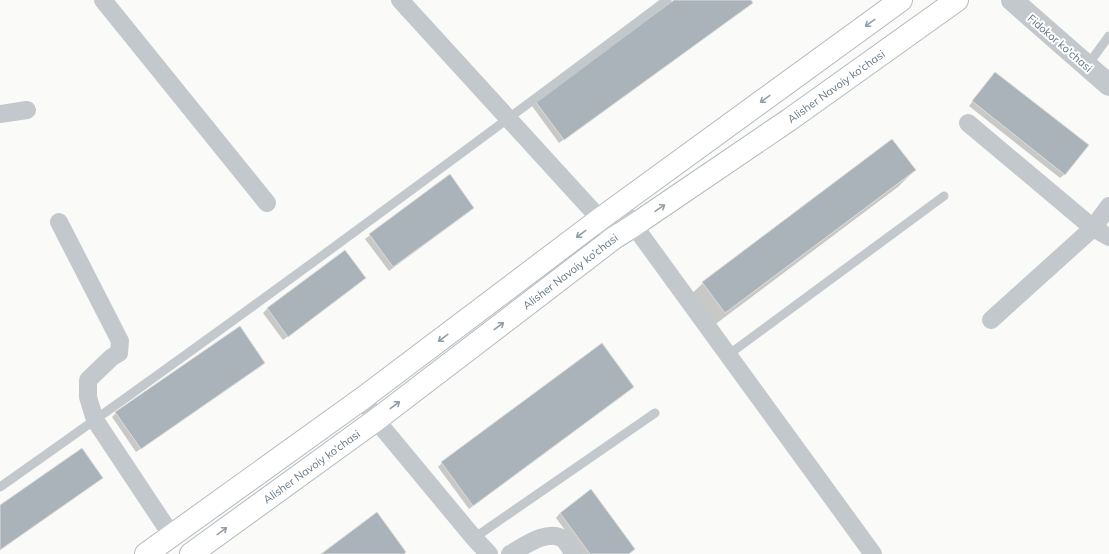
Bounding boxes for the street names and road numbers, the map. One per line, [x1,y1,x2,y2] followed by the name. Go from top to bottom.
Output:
[1025,11,1095,75] street label: Fidokor ko'chasi
[785,47,888,126] street label: Alisher Navoiy ko’chasi
[520,230,620,312] street label: Alisher Navoiy ko’chasi
[260,427,363,506] street label: Alisher Navoiy ko’chasi

